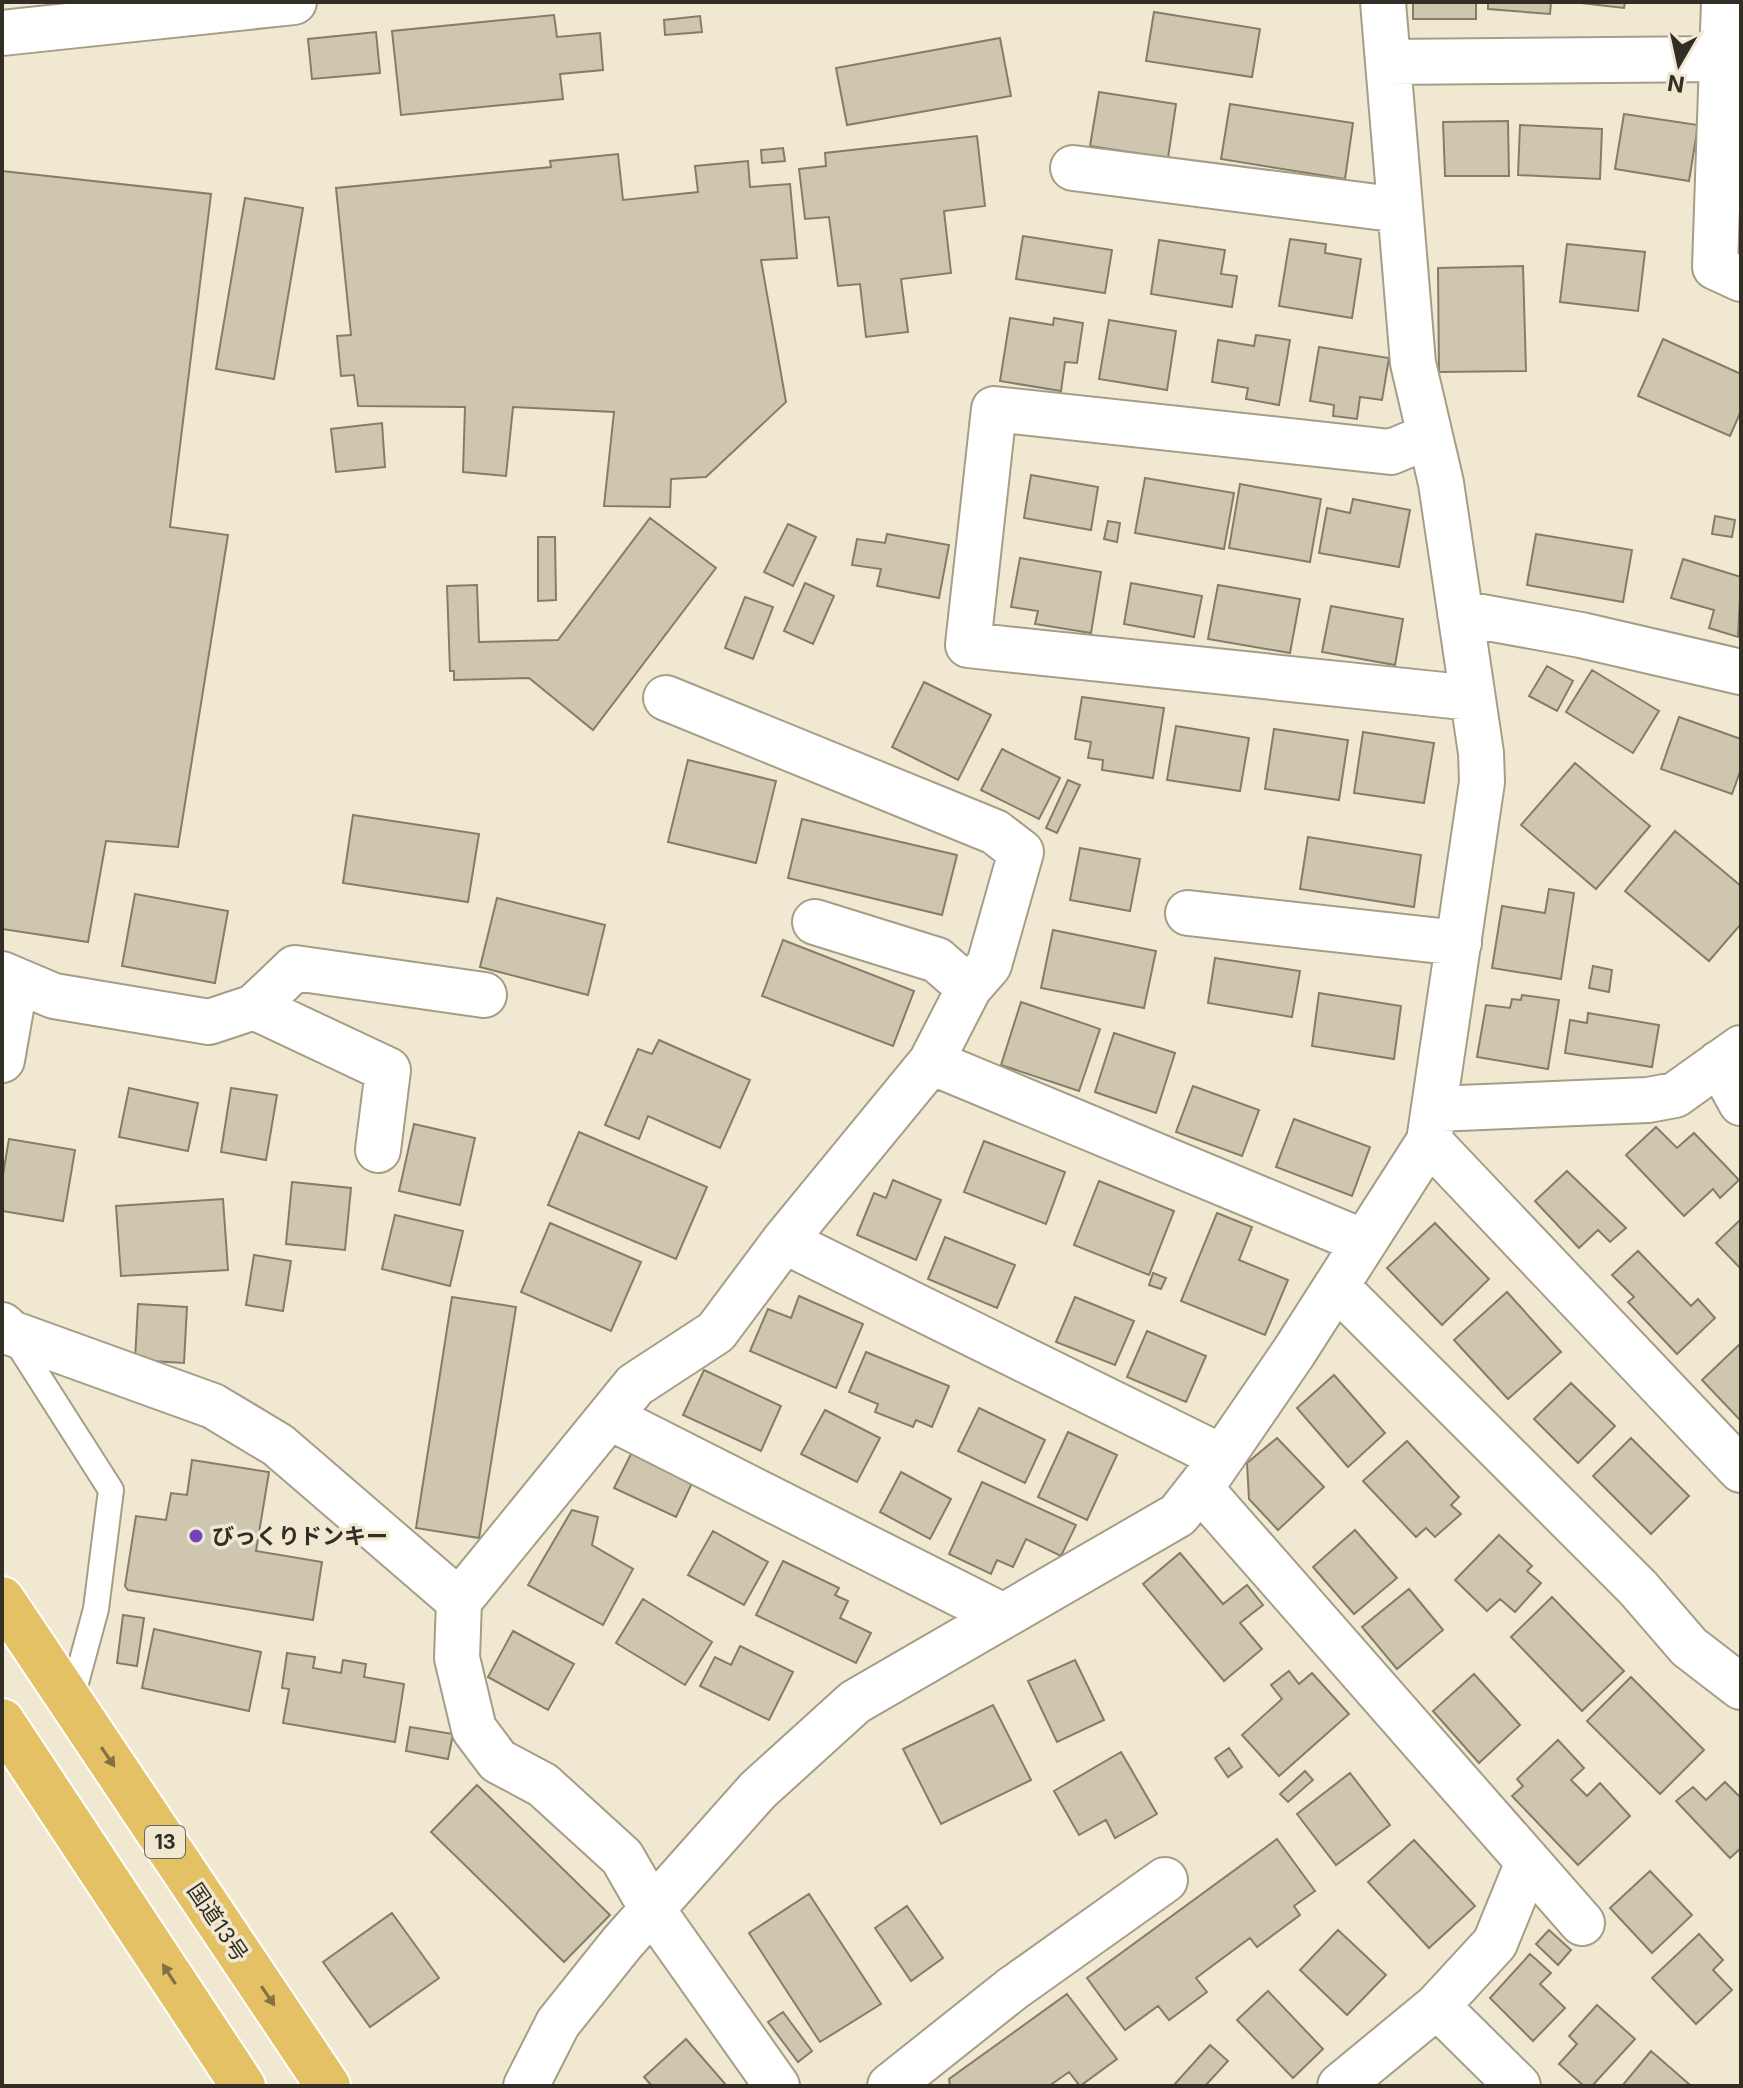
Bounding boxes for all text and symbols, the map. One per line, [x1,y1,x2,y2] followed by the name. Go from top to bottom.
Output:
[1639,24,1719,104] north arrow
[1666,70,1686,98] text: N
[212,1523,388,1549] place label: びっくりドンキー
[187,1527,205,1545] marker: びっくりドンキー
[100,1746,115,1767] one-way arrow
[145,1826,185,1858] road number: 13
[182,1878,254,1966] street label: 国道13号
[163,1963,177,1985] one-way arrow
[260,1985,274,2007] one-way arrow

